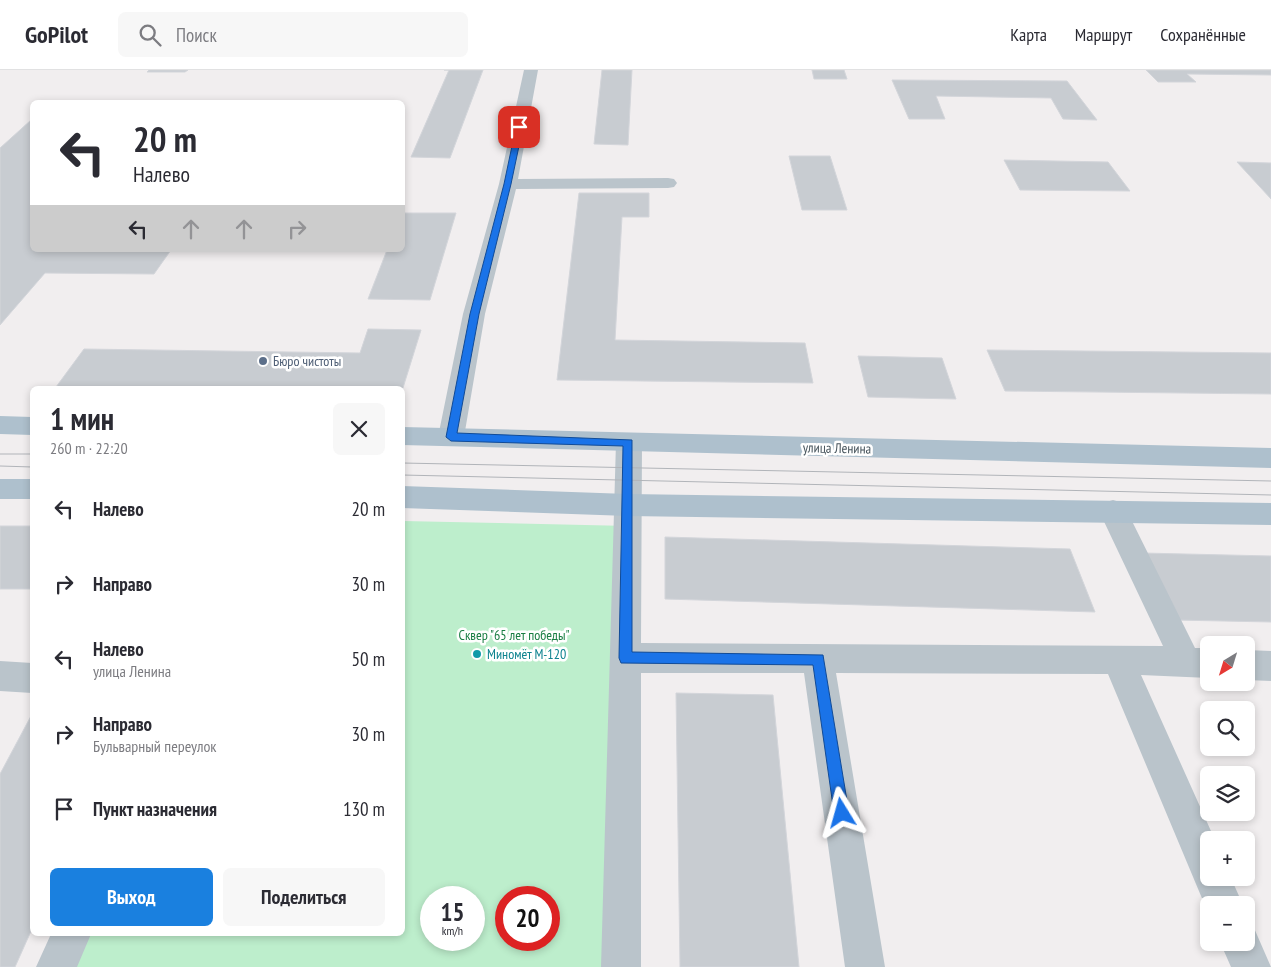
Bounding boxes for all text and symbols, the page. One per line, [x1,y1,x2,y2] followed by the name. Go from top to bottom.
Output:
[118,12,468,57] search box
[25,19,88,50] text: GoPilot
[136,21,164,49] icon: search
[176,23,217,47] text: Поиск
[1010,23,1047,46] text: Карта
[1075,23,1132,46] text: Маршрут
[1160,23,1246,46] text: Сохранённые
[498,106,540,148] pin
[505,113,533,141] icon: arrive
[133,116,197,162] text: 20 m
[50,120,115,185] icon: left
[133,160,190,188] text: Налево
[124,215,152,243] icon: left
[177,215,205,243] icon: ahead
[230,215,258,243] icon: ahead
[283,215,311,243] icon: right
[273,352,341,370] place label: Бюро чистоты
[257,355,269,367] marker: Бюро чистоты
[50,399,114,438] text: 1 мин
[333,403,385,455] button: close
[50,438,128,458] text: 260 m · 22:20
[803,438,871,458] street label: улица Ленина
[50,495,78,523] icon: left
[93,497,144,521] text: Налево
[352,497,385,521] text: 20 m
[50,570,78,598] icon: right
[93,572,152,596] text: Направо
[352,572,385,596] text: 30 m
[458,626,570,644] park label: Сквер "65 лет победы"
[1200,636,1255,691] north arrow
[1200,636,1255,951] map controls
[93,637,144,661] text: Налево
[50,645,78,673] icon: left
[487,645,566,663] place label: Миномёт М-120
[352,647,385,671] text: 50 m
[471,648,483,660] marker: Миномёт М-120
[93,661,171,681] text: улица Ленина
[1200,701,1255,756] button: search
[93,712,152,736] text: Направо
[50,720,78,748] icon: right
[352,722,385,746] text: 30 m
[93,736,217,756] text: Бульварный переулок
[1200,766,1255,821] button: layers
[815,786,867,838] position arrow
[50,795,78,823] icon: arrive
[93,797,217,821] text: Пункт назначения
[343,797,385,821] text: 130 m
[1200,831,1255,886] button: +
[50,868,213,926] button: Выход
[223,868,385,926] button: Поделиться
[495,886,560,951] speed limit sign: 20
[441,896,464,928] text: 15
[1200,896,1255,951] button: −
[442,923,463,938] text: km/h

